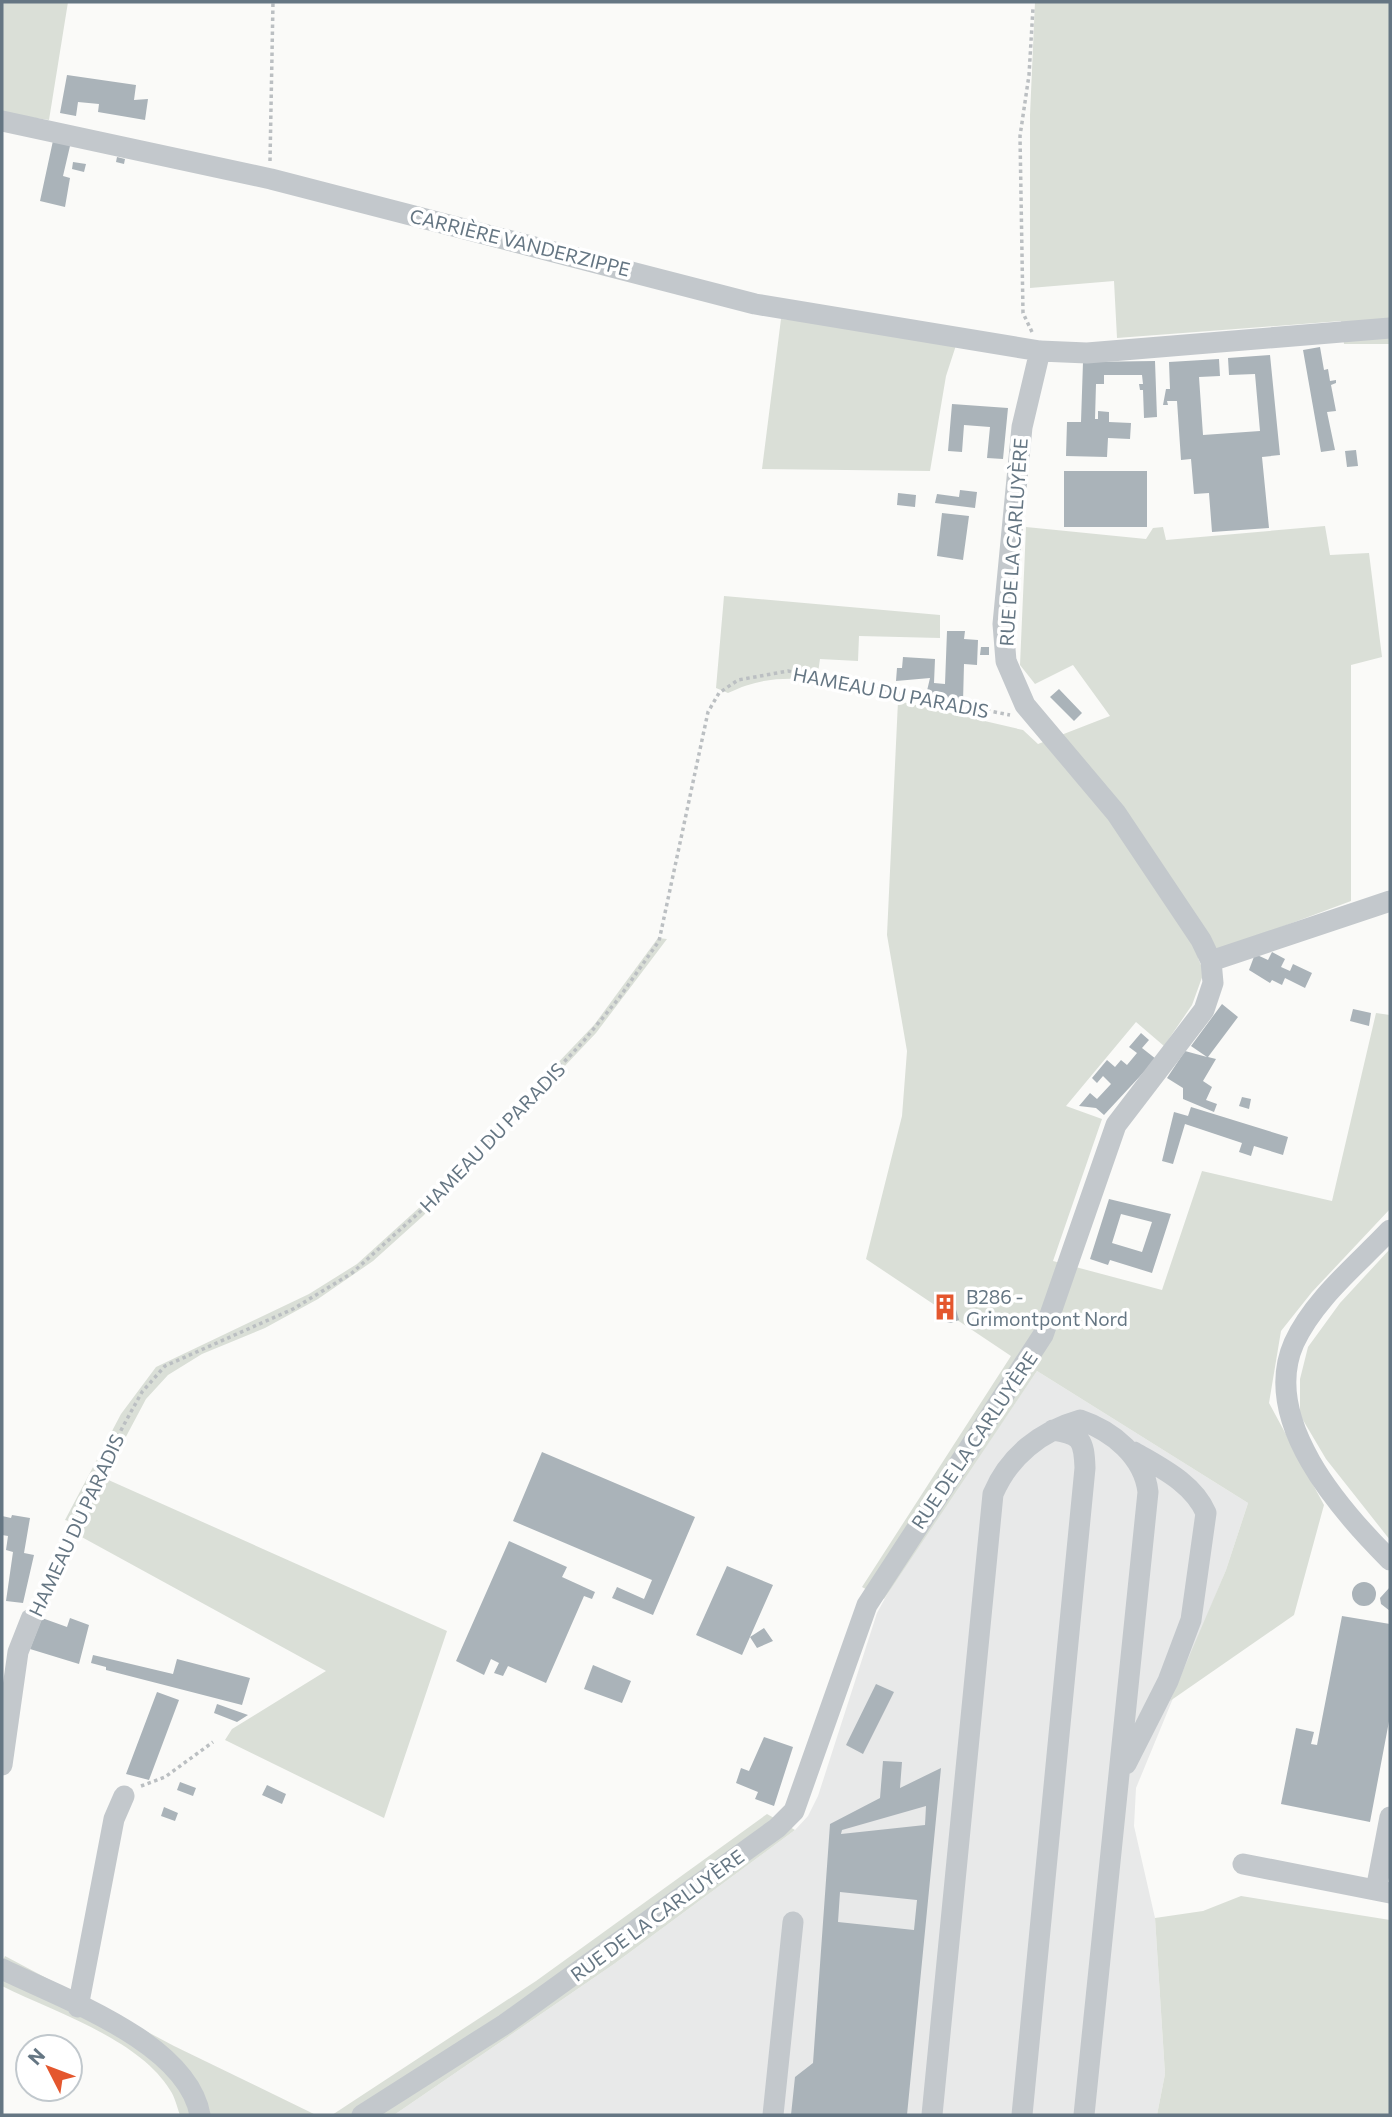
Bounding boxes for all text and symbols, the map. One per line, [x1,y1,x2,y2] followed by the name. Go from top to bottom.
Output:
[408,203,632,281] street label: CARRIÈRE VANDERZIPPE
[994,437,1032,647] street label: RUE DE LA CARLUYÈRE
[791,662,991,722] street label: HAMEAU DU PARADIS
[415,1058,569,1216] street label: HAMEAU DU PARADIS
[966,1285,1128,1330] place label: B286 - Grimontpont Nord
[930,1292,960,1322] building icon: B286 - Grimontpont Nord
[906,1347,1042,1533] street label: RUE DE LA CARLUYÈRE
[24,1430,128,1620] street label: HAMEAU DU PARADIS
[566,1844,748,1986] street label: RUE DE LA CARLUYÈRE
[14,2033,84,2103] north arrow
[23,2043,49,2069] text: N

